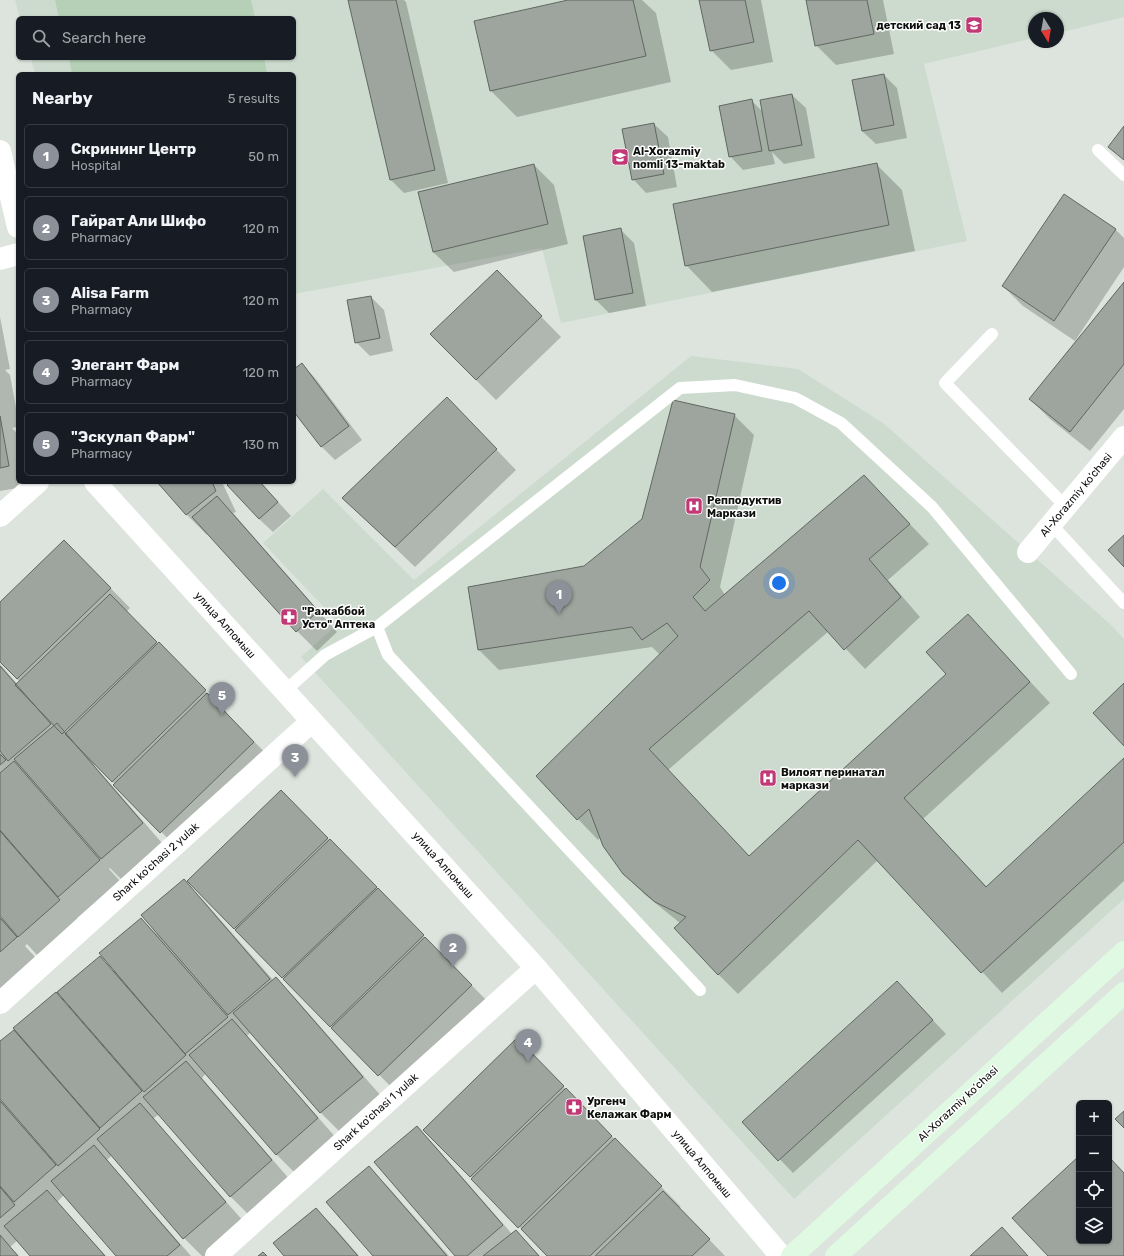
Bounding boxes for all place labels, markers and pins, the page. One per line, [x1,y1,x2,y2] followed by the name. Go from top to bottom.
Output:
[964,15,984,35] school or university icon: детский сад 13
[876,19,961,32] place label: детский сад 13
[633,145,725,171] place label: Аl-Xоrаzmiy nоmli 13-mаktаb
[610,147,630,167] school or university icon: Аl-Xоrаzmiy nоmli 13-mаktаb
[707,494,782,520] place label: Репподуктив Маркази
[684,496,704,516] hospital icon: Репподуктив Маркази
[546,581,572,614] pin: 1
[302,605,375,631] place label: "Ражаббой Усто" Аптека
[279,607,299,627] pharmacy icon: "Ражаббой Усто" Аптека
[209,682,235,715] pin: 5
[282,744,308,777] pin: 3
[781,766,885,792] place label: Вилоят перинатал маркази
[758,768,778,788] hospital icon: Вилоят перинатал маркази
[440,934,466,967] pin: 2
[515,1029,541,1062] pin: 4
[587,1095,671,1121] place label: Ургенч Келажак Фарм
[564,1097,584,1117] pharmacy icon: Ургенч Келажак Фарм

